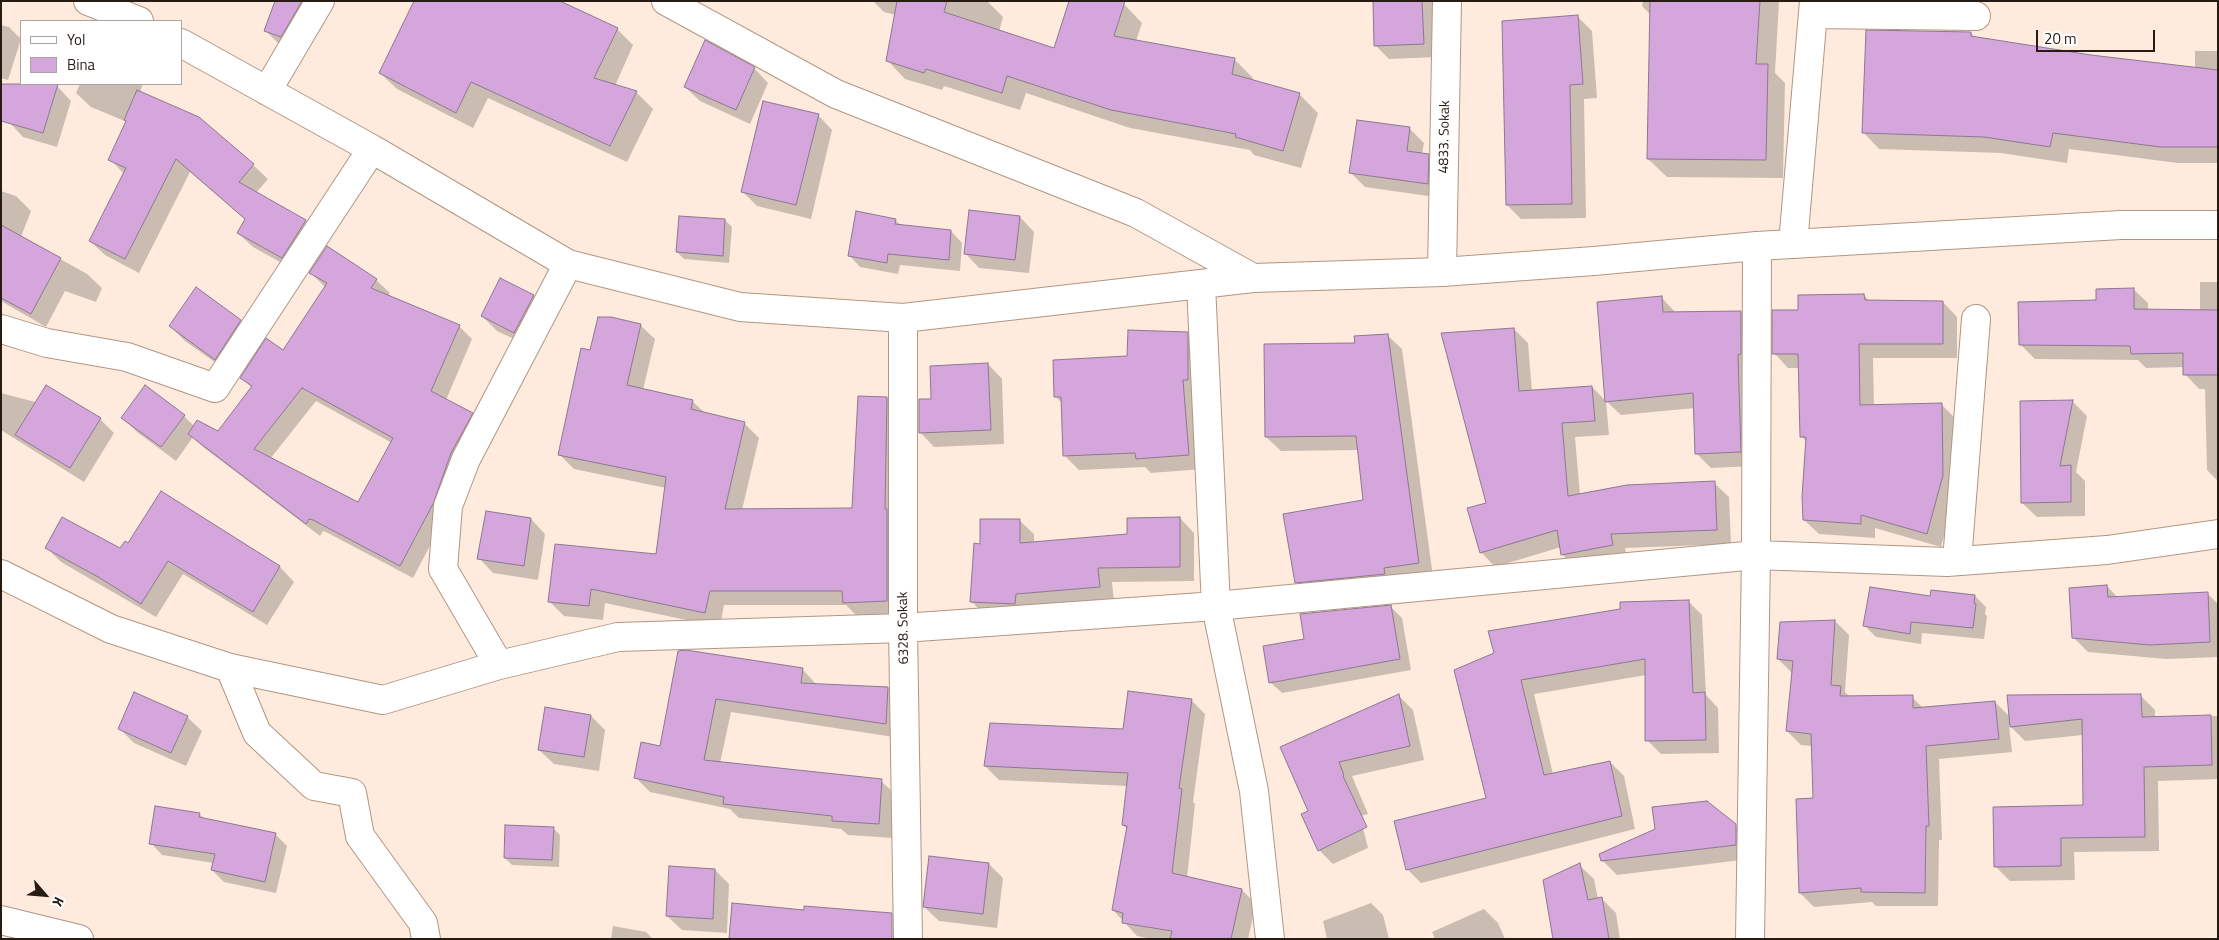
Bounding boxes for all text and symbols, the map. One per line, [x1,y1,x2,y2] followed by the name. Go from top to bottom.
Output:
[20,20,182,85] legend
[2039,20,2158,52] scale bar
[2044,27,2077,50] text: 20 m
[67,28,85,51] text: Yol
[67,53,95,76] text: Bina
[1436,100,1454,174] street label: 4833. Sokak
[895,591,913,665] street label: 6328. Sokak
[20,870,70,920] north arrow
[48,894,70,911] text: K

